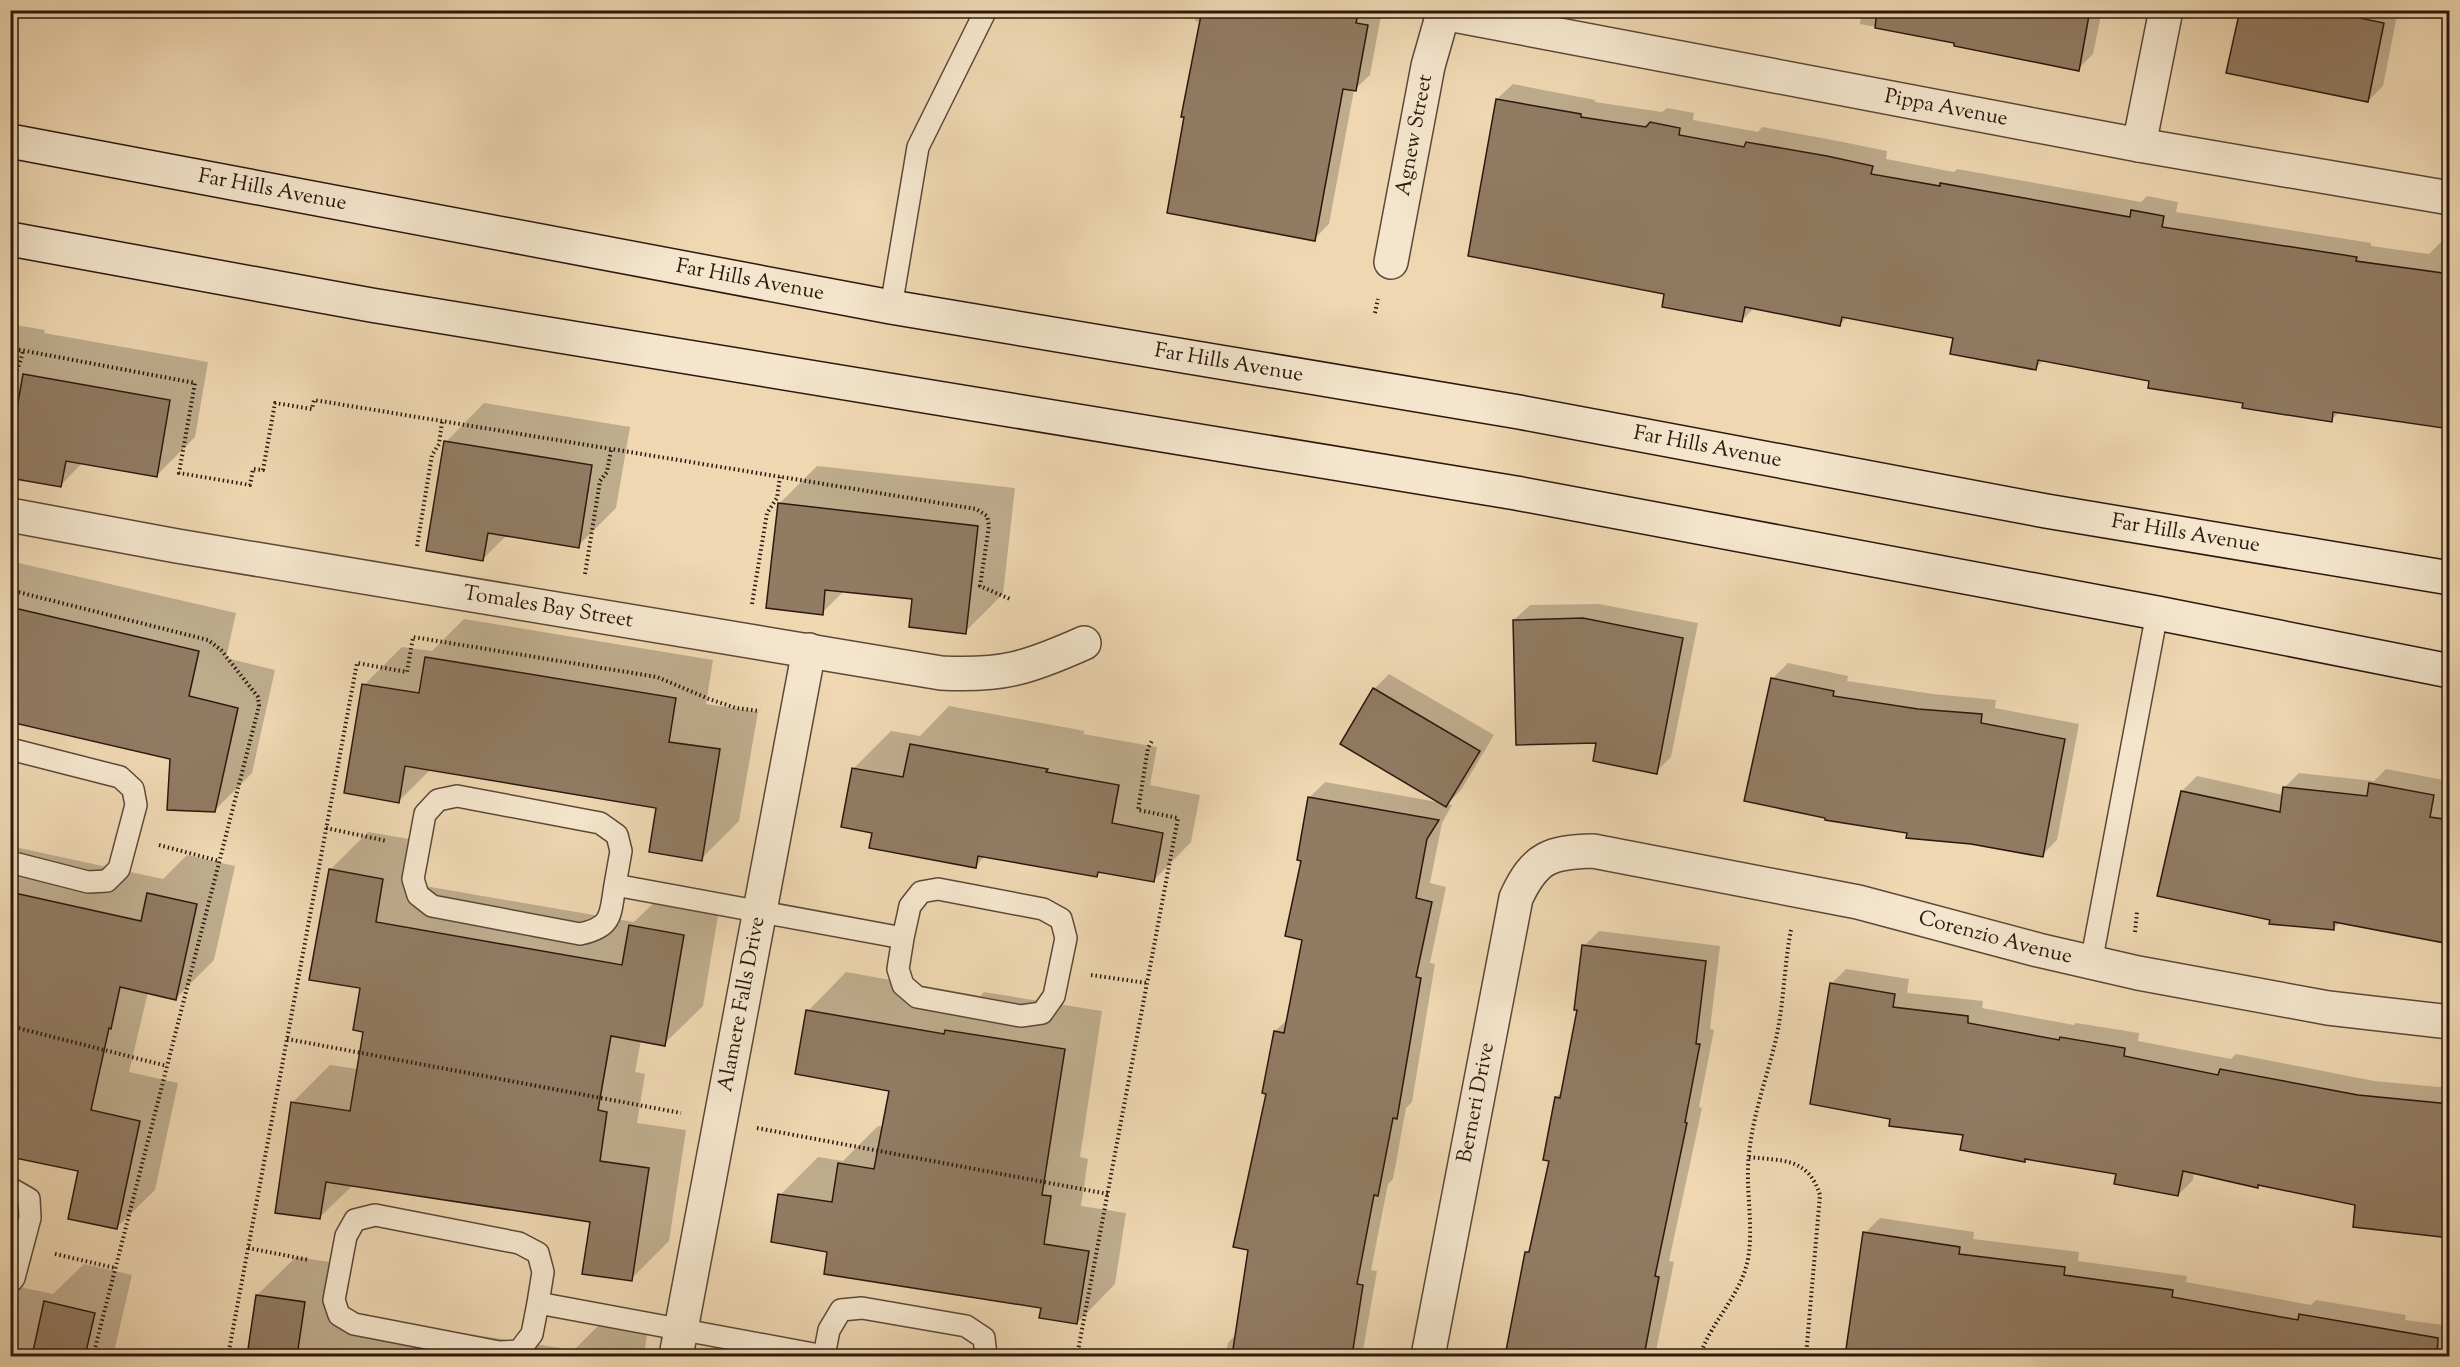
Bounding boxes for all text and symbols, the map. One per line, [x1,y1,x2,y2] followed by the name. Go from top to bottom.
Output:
[1389,72,1441,198] street label: Agnew Street
[1882,82,2010,135] street label: Pippa Avenue
[196,162,349,219] street label: Far Hills Avenue
[673,252,827,309] street label: Far Hills Avenue
[1152,336,1305,391] street label: Far Hills Avenue
[1631,419,1784,476] street label: Far Hills Avenue
[2109,507,2262,561] street label: Far Hills Avenue
[461,579,635,637] street label: Tomales Bay Street
[1915,904,2075,972] street label: Corenzio Avenue
[711,914,773,1094] street label: Alamere Falls Drive
[1450,1040,1503,1165] street label: Berneri Drive

